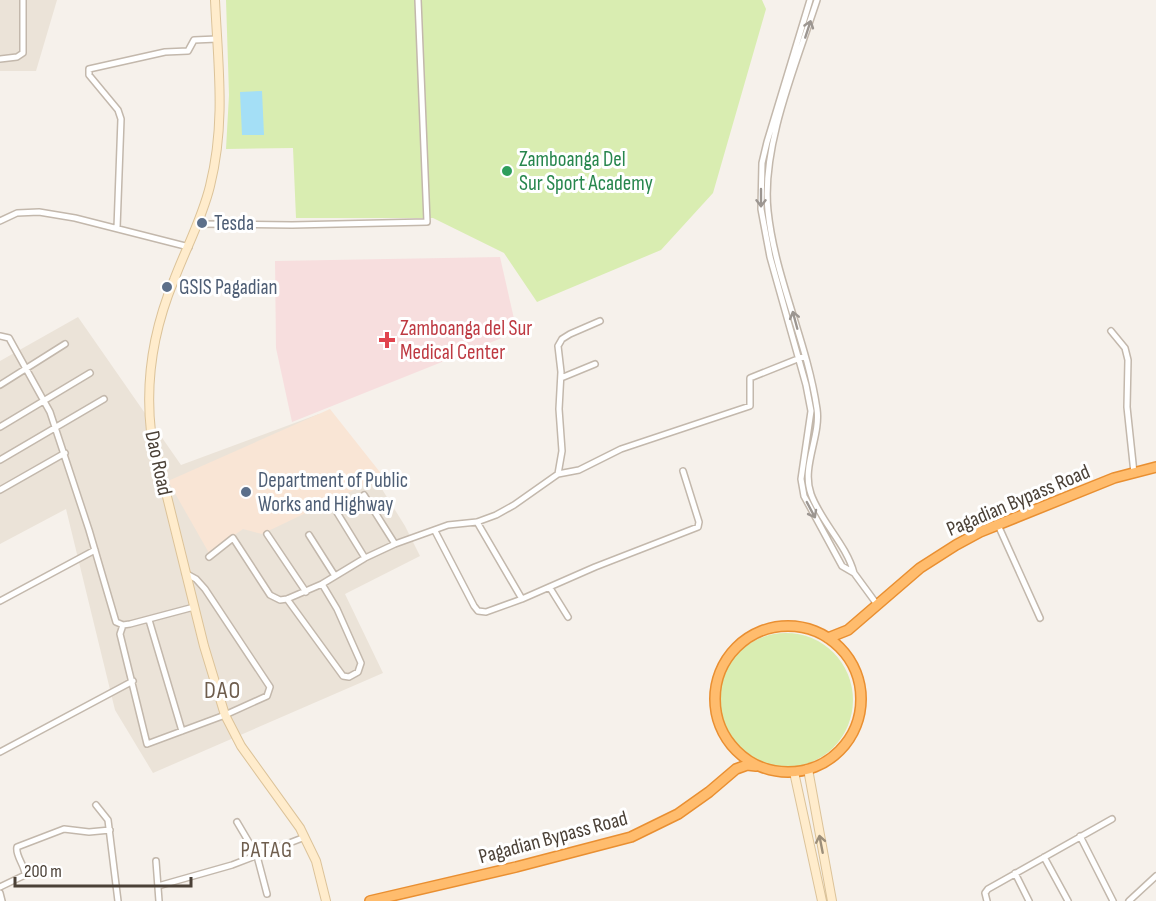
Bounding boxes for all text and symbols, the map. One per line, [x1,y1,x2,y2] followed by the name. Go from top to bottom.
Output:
[803,20,814,39] one-way arrow
[519,147,653,196] place label: Zamboanga Del Sur Sport Academy
[500,164,514,178] marker: Zamboanga Del Sur Sport Academy
[755,188,767,208] one-way arrow
[214,211,254,236] place label: Tesda
[195,216,209,230] marker: Tesda
[179,275,278,300] place label: GSIS Pagadian
[160,280,174,294] marker: GSIS Pagadian
[789,311,800,330] one-way arrow
[400,316,532,365] place label: Zamboanga del Sur Medical Center
[378,331,396,349] marker: Zamboanga del Sur Medical Center
[139,429,178,498] street label: Dao Road
[943,459,1094,542] street label: Pagadian Bypass Road
[258,468,408,517] place label: Department of Public Works and Highway
[239,485,253,499] marker: Department of Public Works and Highway
[806,501,817,519] one-way arrow
[204,676,242,705] district label: DAO
[476,806,630,869] street label: Pagadian Bypass Road
[815,834,826,854] one-way arrow
[240,837,294,864] district label: PATAG
[15,850,190,888] scale bar
[24,861,62,882] text: 200 m

